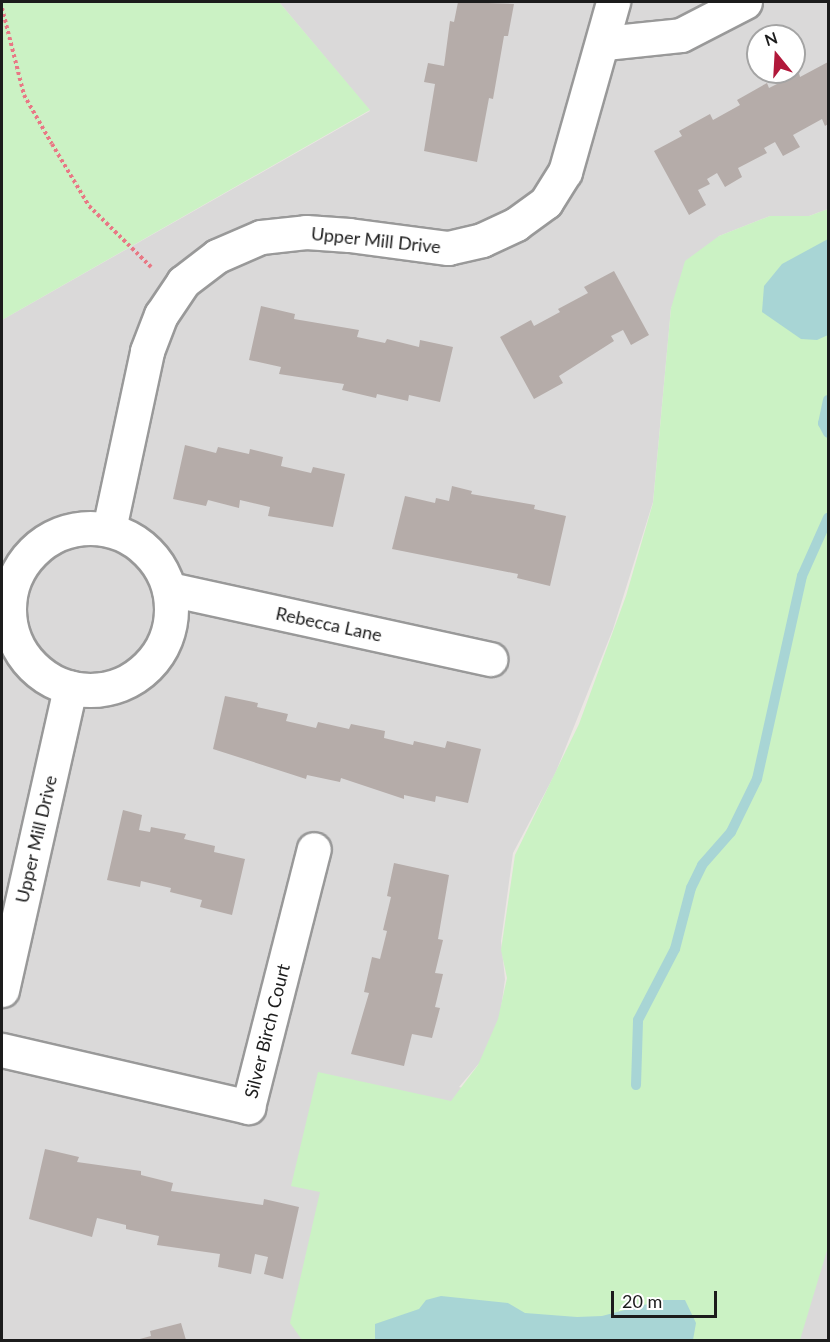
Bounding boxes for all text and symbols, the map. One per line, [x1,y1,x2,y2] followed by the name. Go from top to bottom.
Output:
[746,24,806,84] north arrow
[762,27,780,49] text: N
[310,222,442,258] street label: Upper Mill Drive
[274,602,384,646] street label: Rebecca Lane
[11,773,61,905] street label: Upper Mill Drive
[240,961,294,1101] street label: Silver Birch Court
[614,1279,720,1317] scale bar
[622,1290,662,1312] text: 20 m

